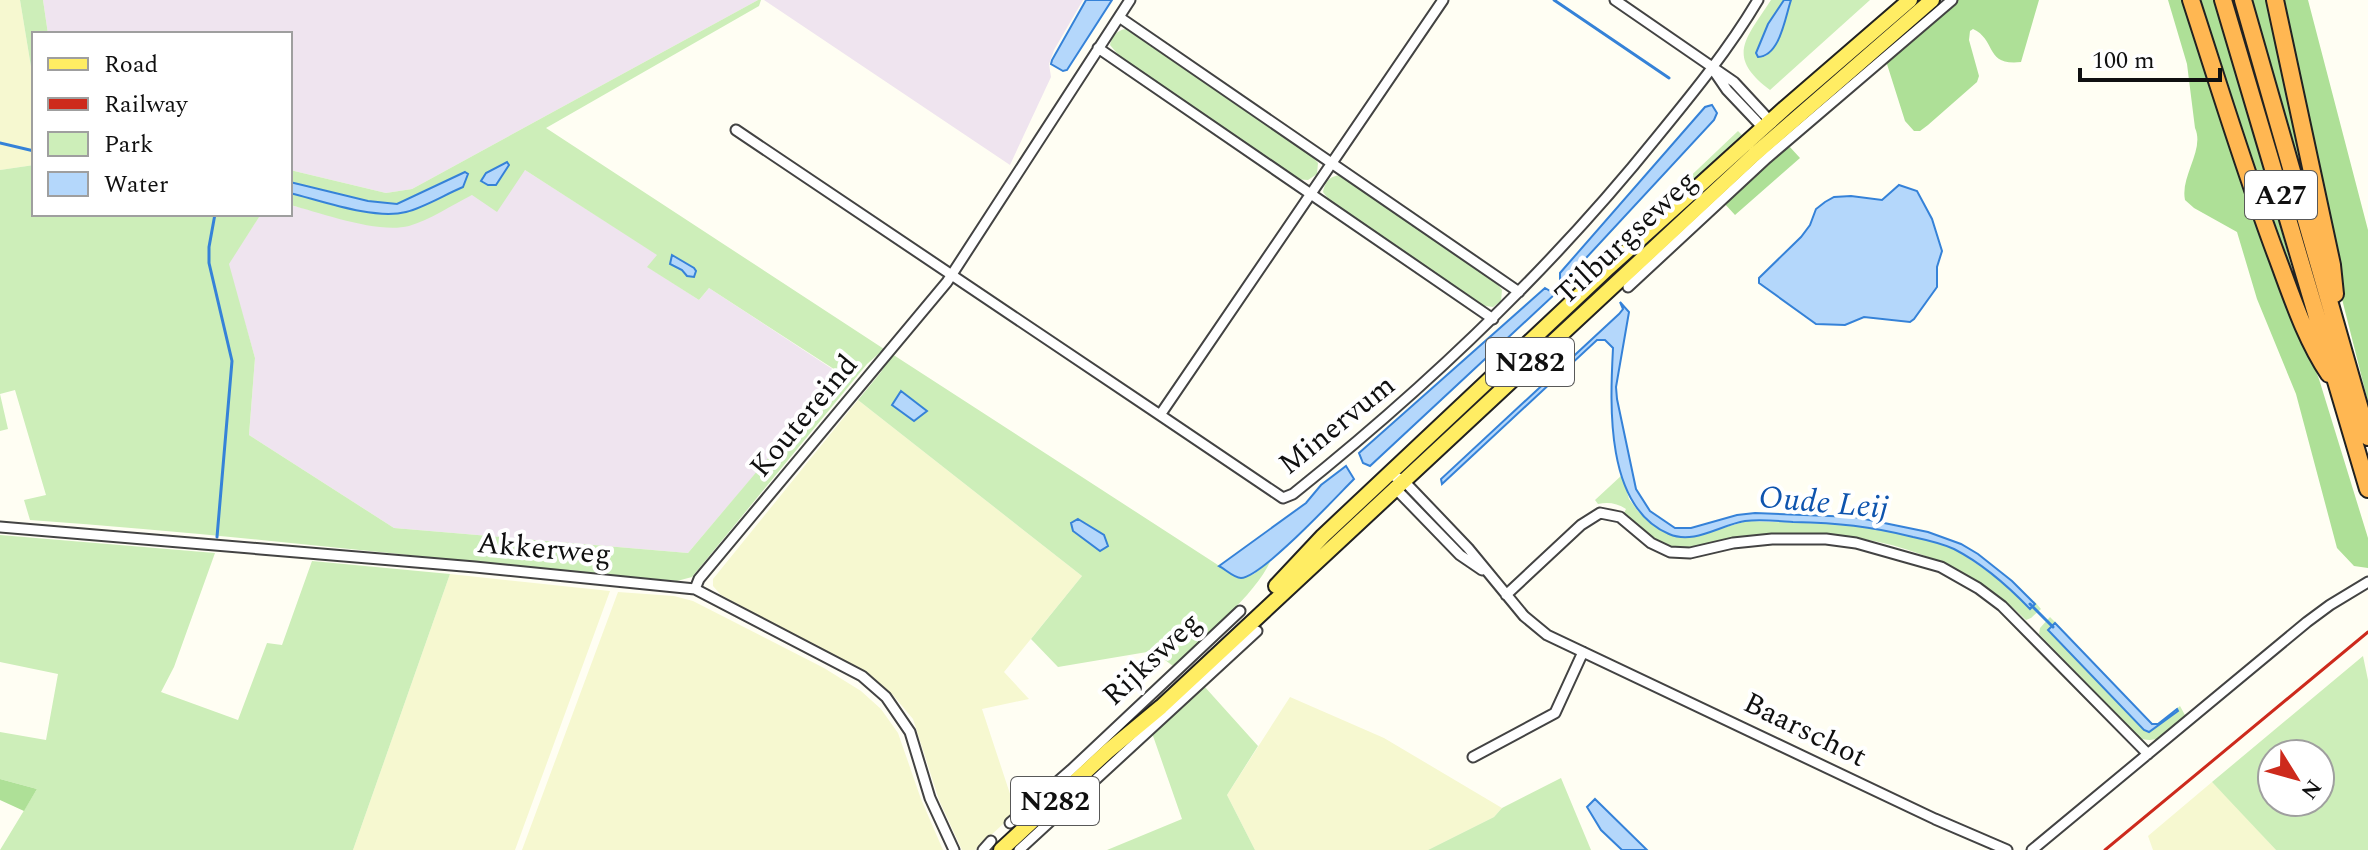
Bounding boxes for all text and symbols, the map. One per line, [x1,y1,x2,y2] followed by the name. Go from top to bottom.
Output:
[32,32,292,216] legend
[2080,32,2220,82] scale bar
[2092,43,2155,79] text: 100 m
[104,47,158,83] text: Road
[104,87,189,123] text: Railway
[104,127,154,163] text: Park
[1544,159,1708,317] street label: Tilburgseweg
[104,167,168,203] text: Water
[2245,171,2317,219] road number: A27
[1486,338,1574,386] road number: N282
[738,344,870,488] street label: Koutereind
[1268,363,1406,487] street label: Minervum
[1757,473,1891,533] water label: Oude Leij
[475,520,613,578] street label: Akkerweg
[1092,601,1212,717] street label: Rijksweg
[1735,680,1875,780] street label: Baarschot
[2256,738,2336,818] north arrow
[2292,772,2329,806] text: N
[1011,777,1099,825] road number: N282

